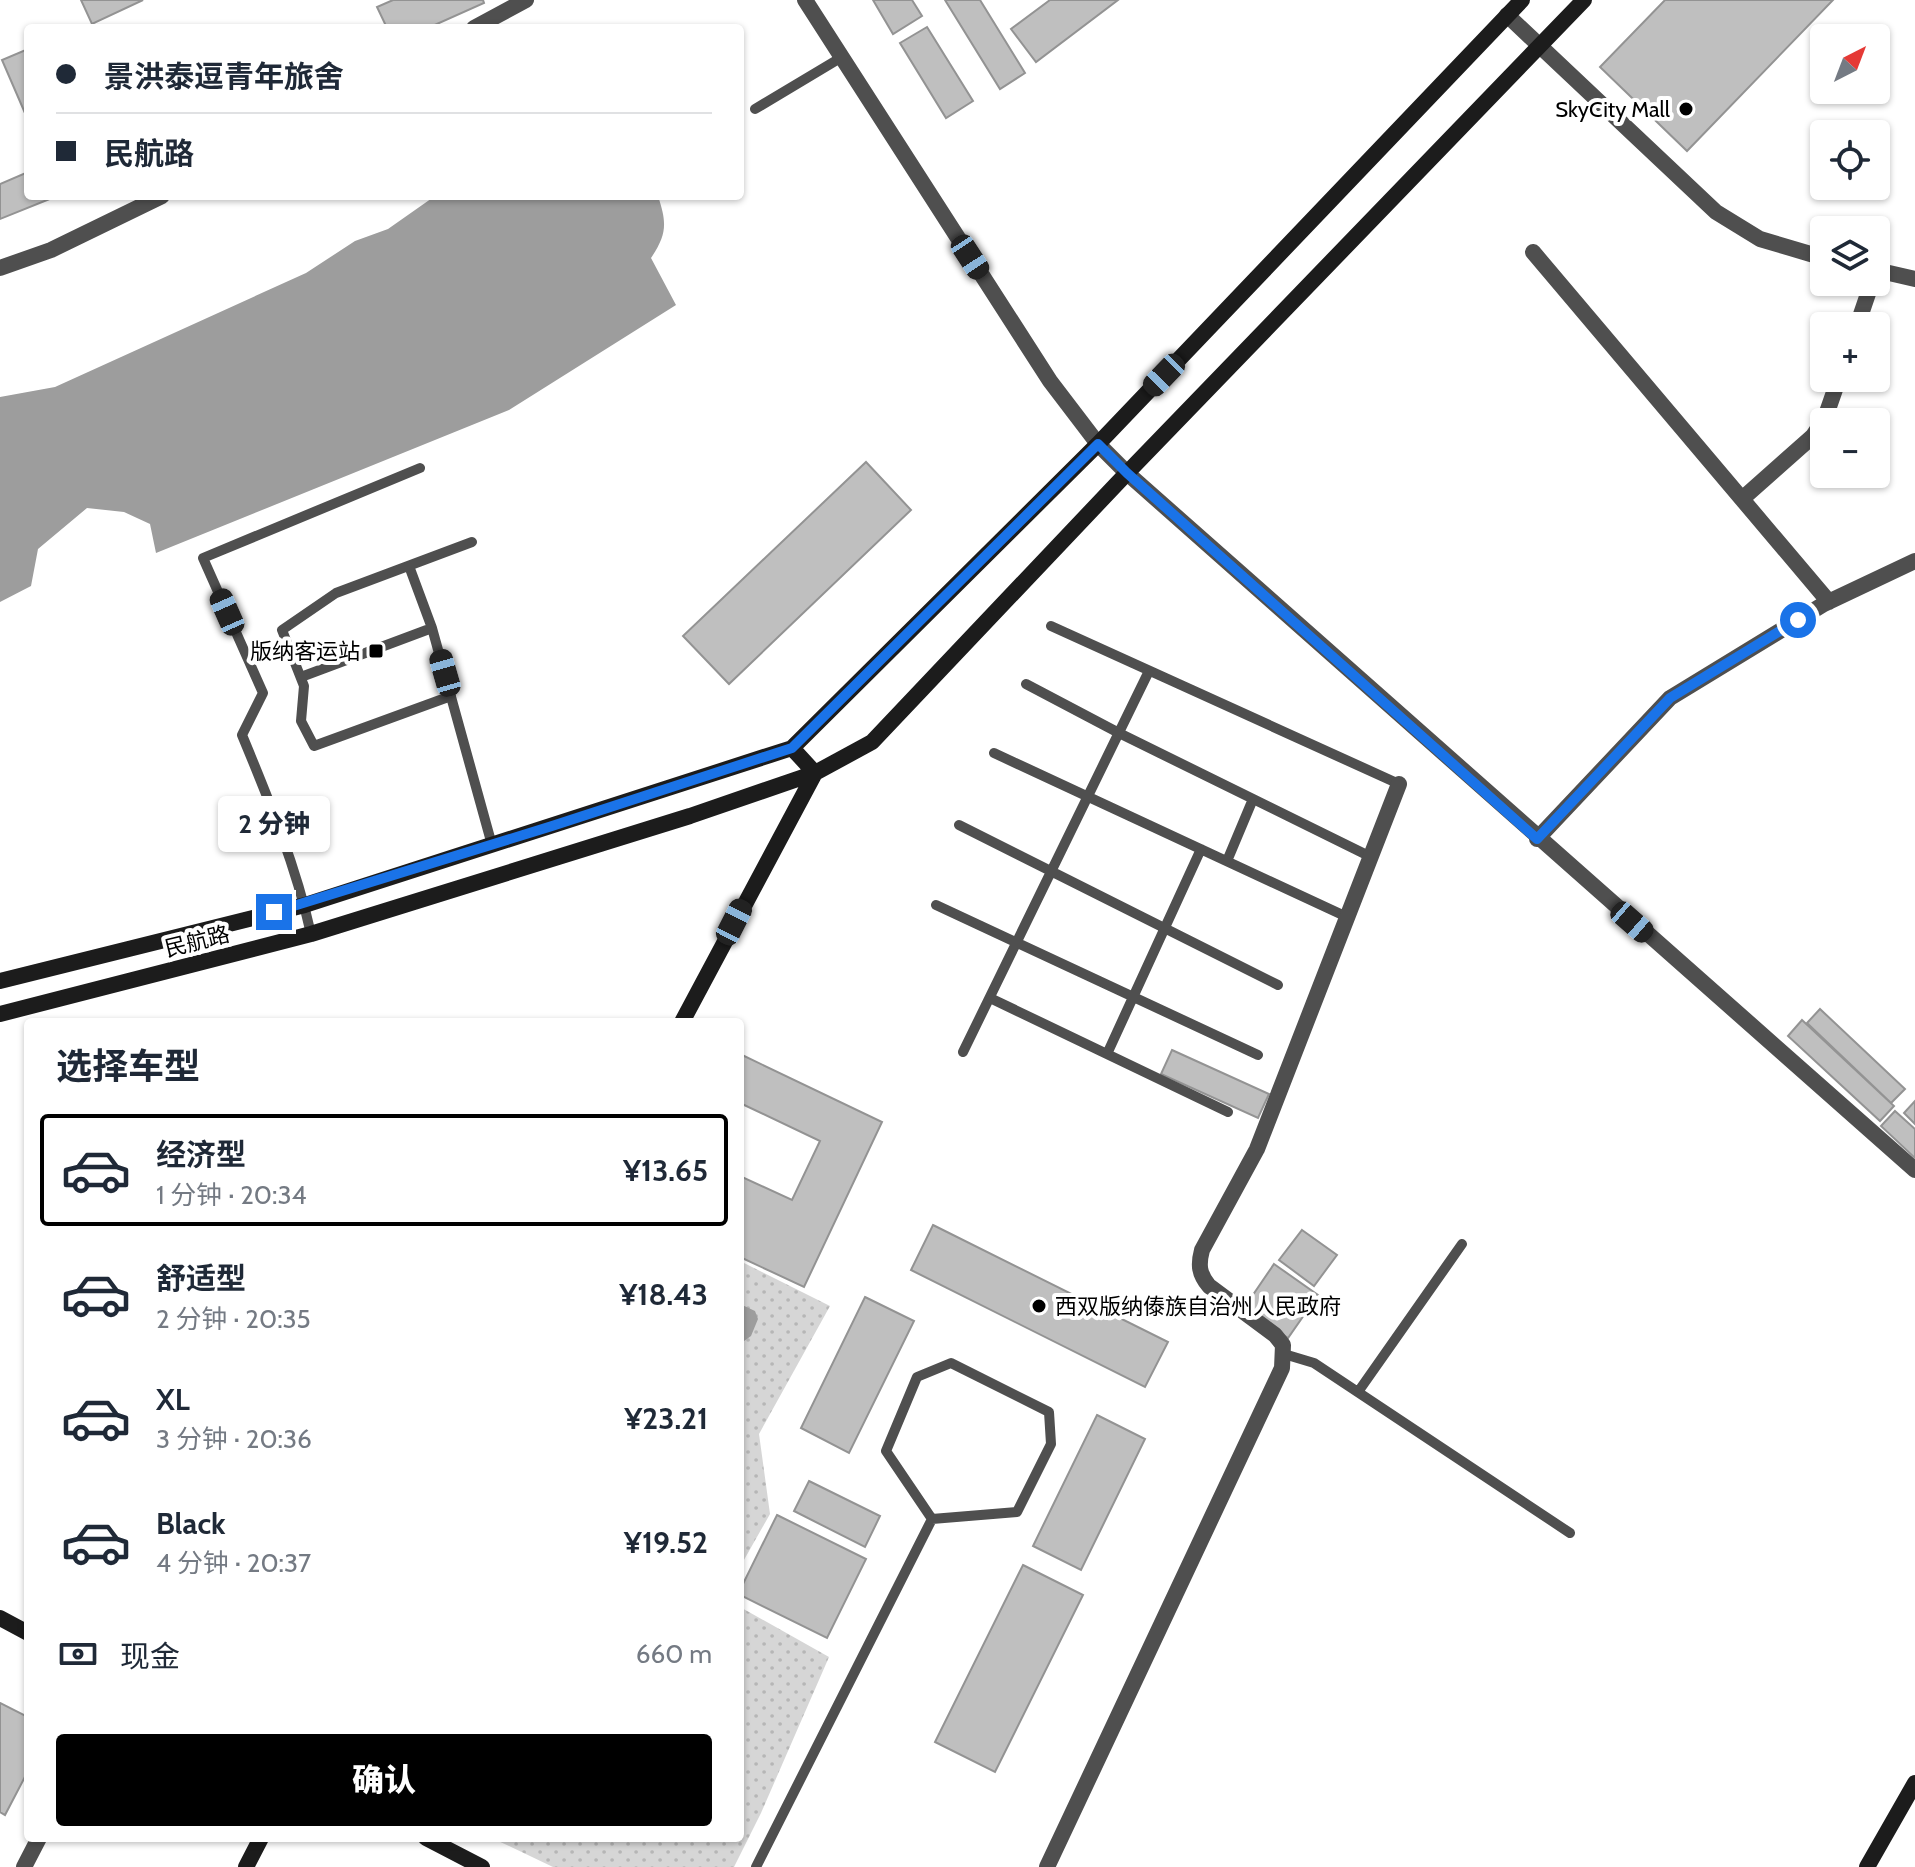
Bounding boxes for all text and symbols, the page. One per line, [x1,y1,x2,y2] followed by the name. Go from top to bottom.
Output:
[1810,24,1890,104] north arrow
[1810,24,1890,488] map controls
[104,58,344,95] text: 景洪泰逗青年旅舍
[1555,96,1671,123] place label: SkyCity Mall
[1677,100,1695,118] marker: SkyCity Mall
[1810,120,1890,200] button: locate
[104,135,194,172] text: 民航路
[1810,216,1890,296] button: layers
[947,230,993,284] car
[1810,312,1890,392] button: +
[1139,349,1189,401] car
[1810,408,1890,488] button: −
[206,585,248,639] car
[1780,602,1816,638] route start
[250,638,360,665] place label: 版纳客运站
[367,642,385,660] marker: 版纳客运站
[427,647,463,699] car
[218,796,330,852] callout: 2 分钟
[238,808,310,840] text: 2 分钟
[256,894,292,930] route end
[712,895,756,949] car
[1606,897,1658,947] car
[162,920,232,963] street label: 民航路
[56,1044,200,1088] text: 选择车型
[60,1134,132,1206] icon: car
[156,1136,246,1173] text: 经济型
[623,1152,708,1189] text: ¥13.65
[156,1179,307,1211] text: 1 分钟 · 20:34
[60,1258,132,1330] icon: car
[156,1260,246,1297] text: 舒适型
[619,1276,708,1313] text: ¥18.43
[1055,1293,1341,1320] place label: 西双版纳傣族自治州人民政府
[1030,1297,1048,1315] marker: 西双版纳傣族自治州人民政府
[156,1303,311,1335] text: 2 分钟 · 20:35
[156,1381,190,1418] text: XL
[60,1382,132,1454] icon: car
[624,1400,708,1437] text: ¥23.21
[156,1423,312,1455] text: 3 分钟 · 20:36
[156,1505,226,1542] text: Black
[60,1506,132,1578] icon: car
[624,1524,708,1561] text: ¥19.52
[156,1547,311,1579] text: 4 分钟 · 20:37
[56,1632,100,1676] icon: cash
[120,1638,180,1675] text: 现金
[636,1638,712,1670] text: 660 m
[56,1734,712,1826] button: 确认

